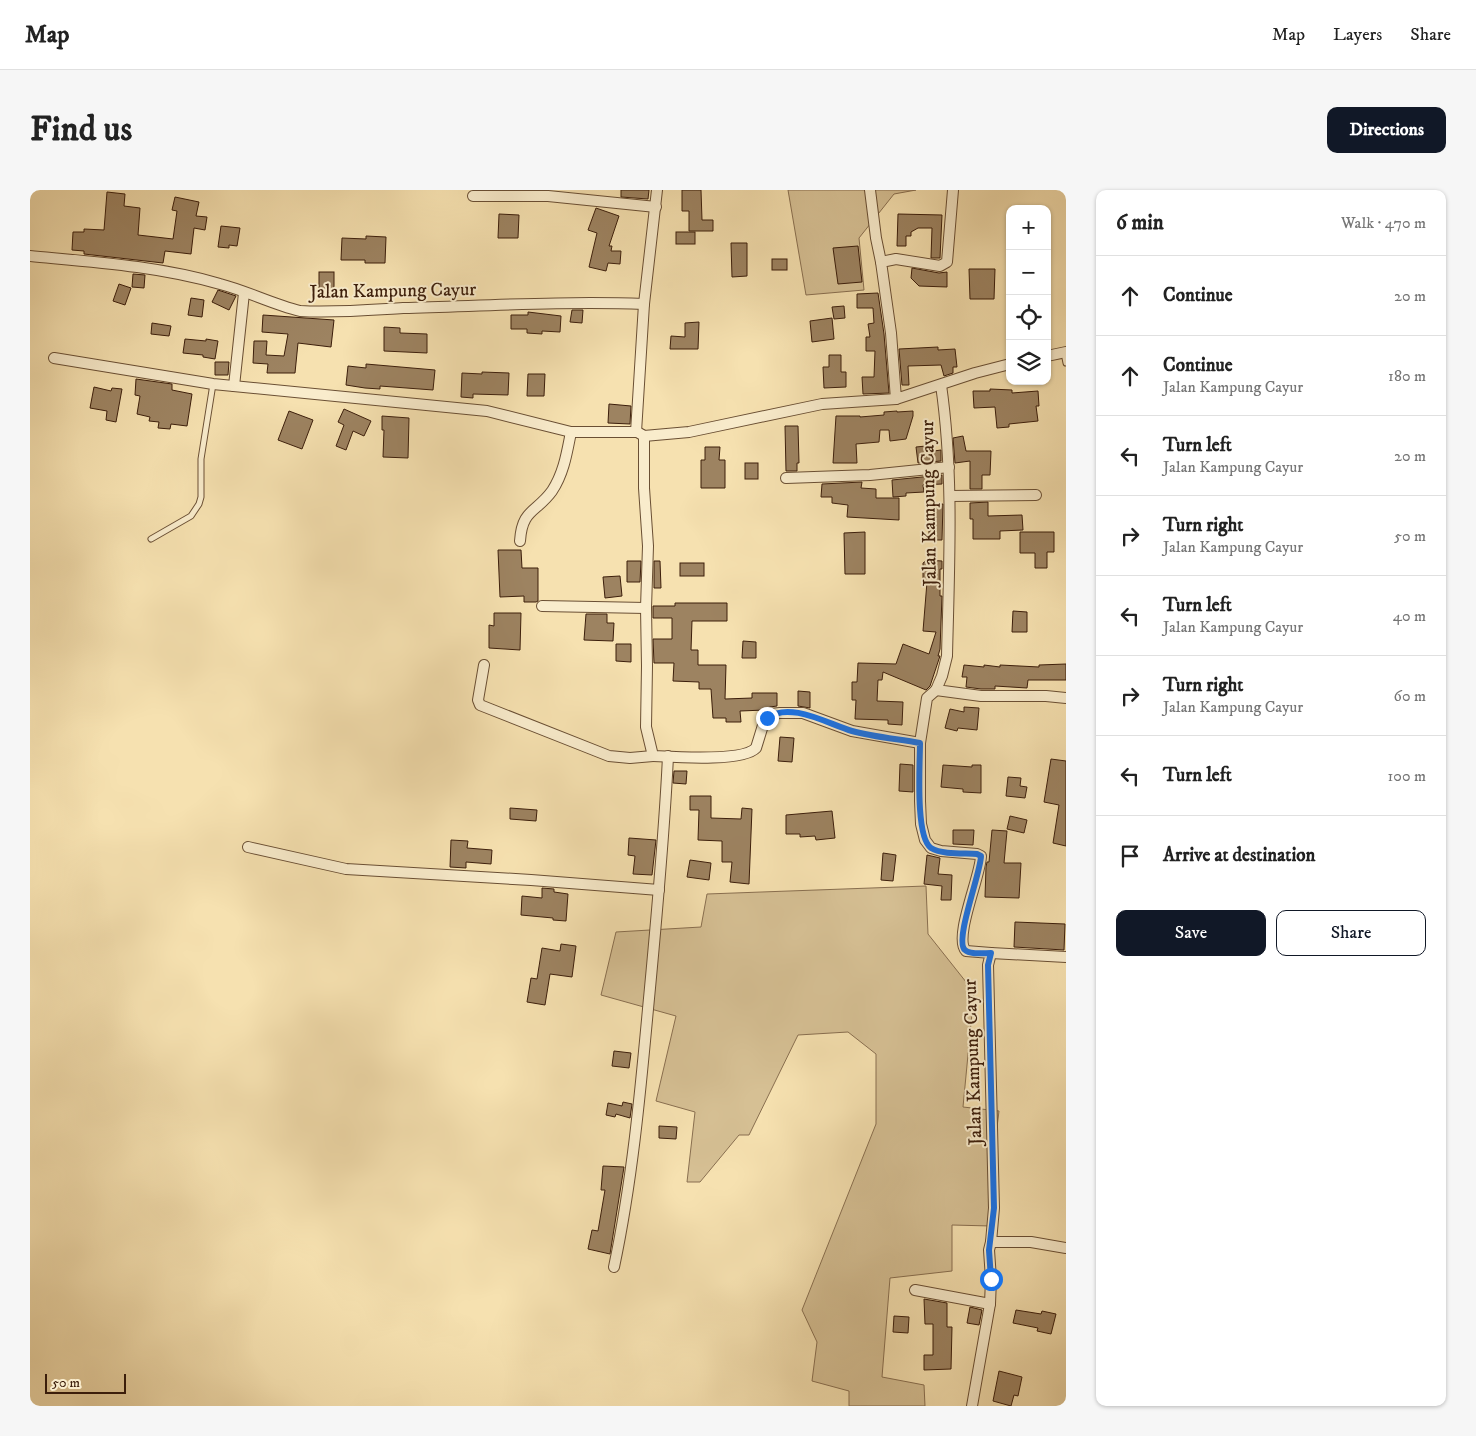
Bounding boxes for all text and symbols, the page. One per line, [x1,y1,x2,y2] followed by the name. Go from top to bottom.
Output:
[25,20,69,50] text: Map
[1272,24,1305,46] text: Map
[1333,24,1382,46] text: Layers
[1410,24,1451,46] text: Share
[1327,107,1446,153] button: Directions
[30,108,132,152] text: Find us
[1006,205,1051,385] map controls
[1006,205,1051,250] button: +
[1116,210,1164,236] text: 6 min
[1341,213,1426,233] text: Walk · 470 m
[1006,250,1051,295] button: −
[308,278,476,304] street label: Jalan Kampung Cayur
[1116,282,1144,310] icon: ahead
[1163,284,1233,307] text: Continue
[1394,286,1426,306] text: 20 m
[1006,295,1051,340] button: locate
[1006,340,1051,385] button: layers
[1163,354,1233,377] text: Continue
[1116,362,1144,390] icon: ahead
[1388,366,1426,386] text: 180 m
[1163,377,1303,397] text: Jalan Kampung Cayur
[916,420,942,588] street label: Jalan Kampung Cayur
[1163,434,1232,457] text: Turn left
[1116,442,1144,470] icon: left
[1394,446,1426,466] text: 20 m
[1163,457,1303,477] text: Jalan Kampung Cayur
[1163,514,1243,537] text: Turn right
[1116,522,1144,550] icon: right
[1394,526,1426,546] text: 50 m
[1163,537,1303,557] text: Jalan Kampung Cayur
[1163,594,1232,617] text: Turn left
[1116,602,1144,630] icon: left
[1393,606,1426,626] text: 40 m
[1163,617,1303,637] text: Jalan Kampung Cayur
[1163,674,1243,697] text: Turn right
[1116,682,1144,710] icon: right
[1394,686,1426,706] text: 60 m
[1163,697,1303,717] text: Jalan Kampung Cayur
[756,707,779,730] route end
[1116,762,1144,790] icon: left
[1163,764,1232,787] text: Turn left
[1388,766,1426,786] text: 100 m
[1116,842,1144,870] icon: arrive
[1163,844,1315,867] text: Arrive at destination
[1116,910,1266,956] button: Save
[1276,910,1426,956] button: Share
[959,978,987,1148] street label: Jalan Kampung Cayur
[980,1268,1003,1291] route start
[45,1371,126,1394] scale bar
[52,1374,80,1392] text: 50 m

